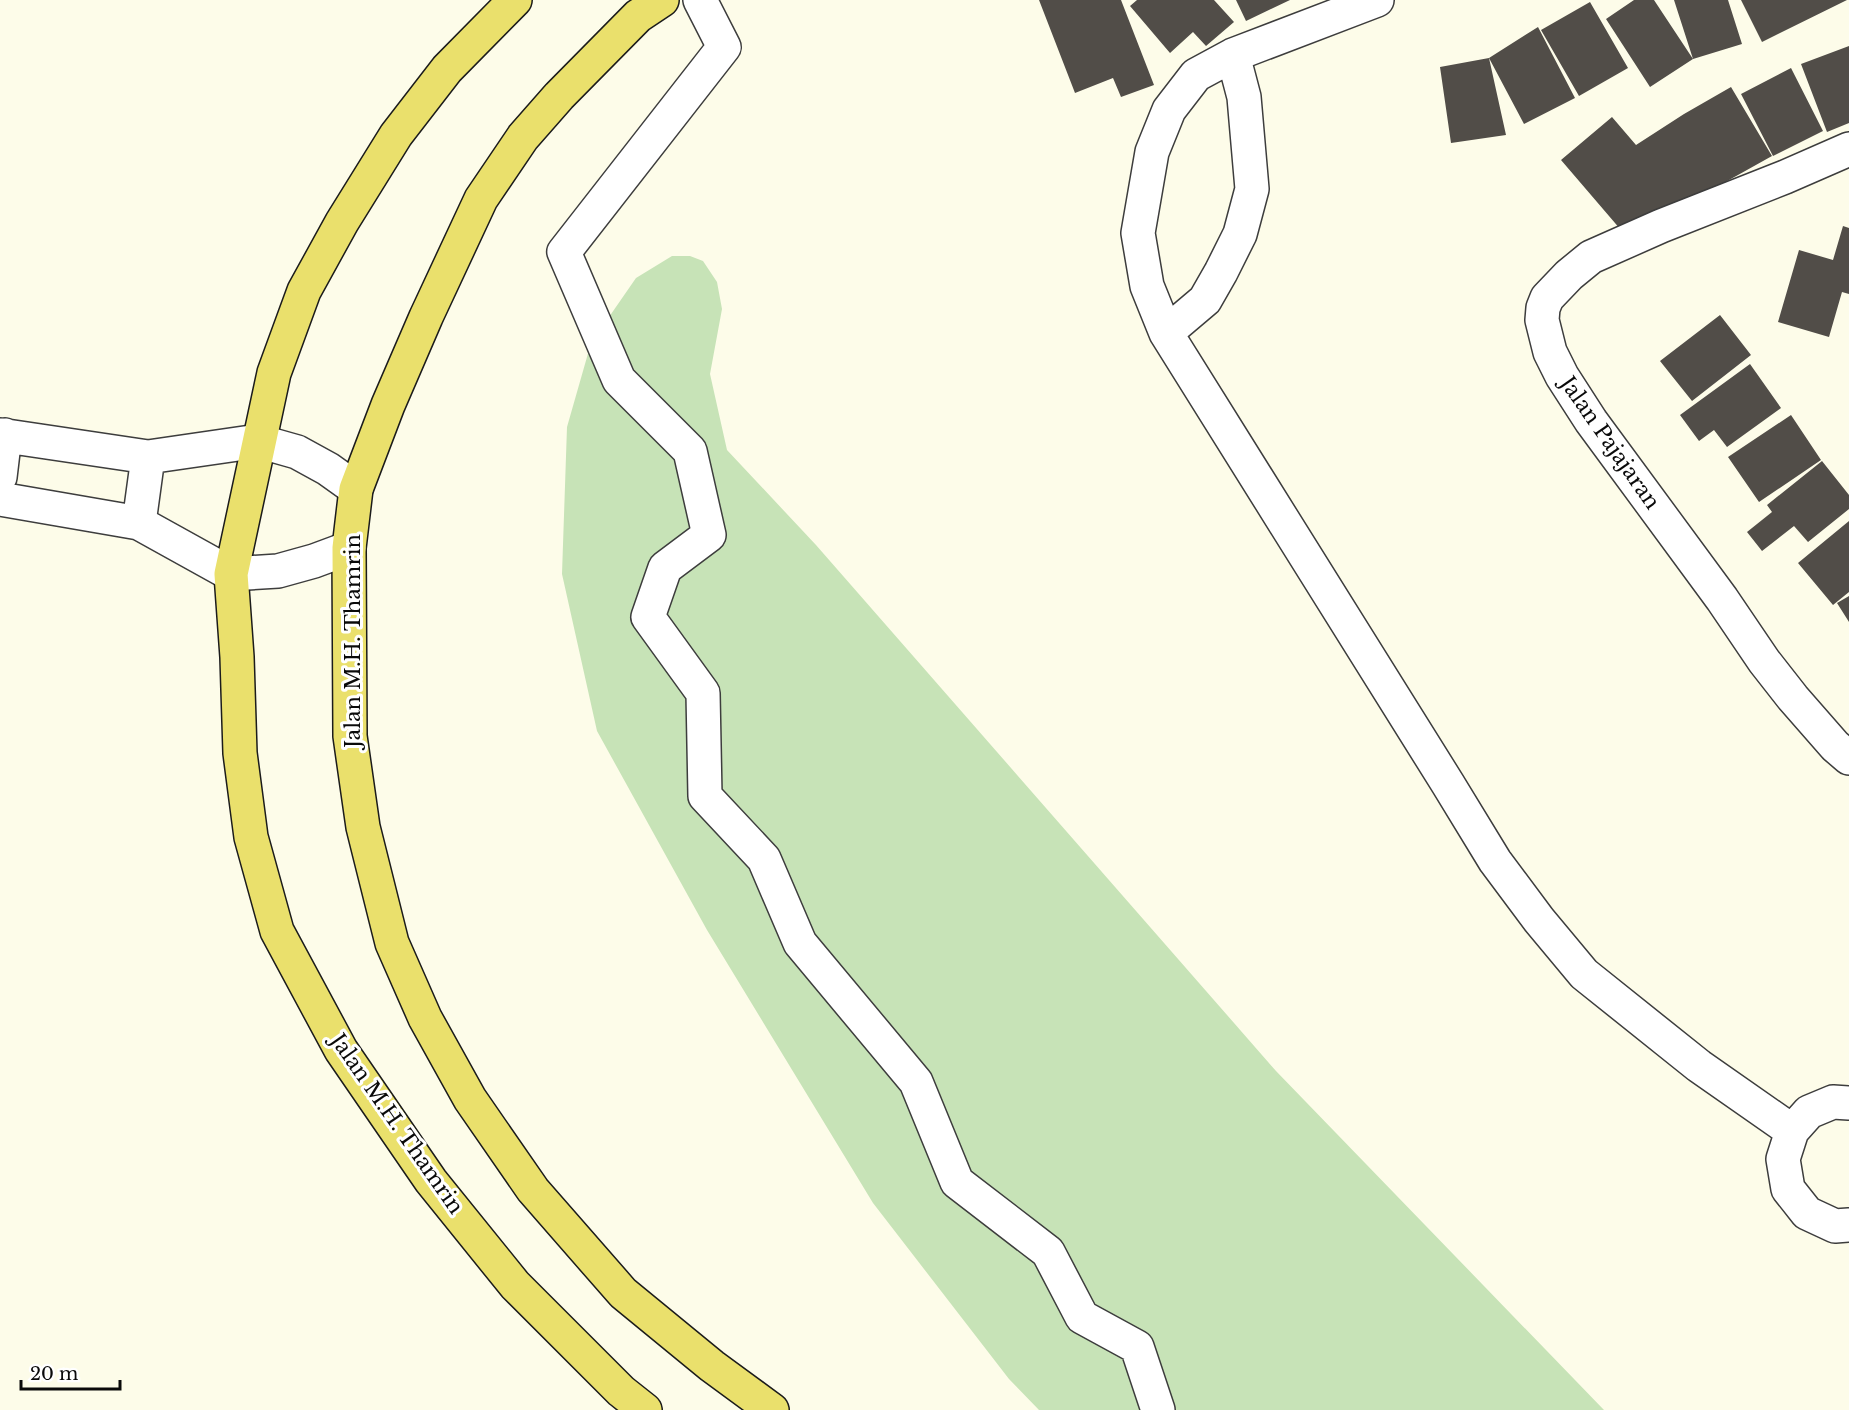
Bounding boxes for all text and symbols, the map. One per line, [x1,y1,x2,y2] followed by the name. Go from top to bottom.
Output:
[1553,369,1665,514] street label: Jalan Pajajaran
[340,534,366,751] street label: Jalan M.H. Thamrin
[323,1026,469,1219] street label: Jalan M.H. Thamrin
[21,1353,120,1391] scale bar
[30,1363,78,1385] text: 20 m

